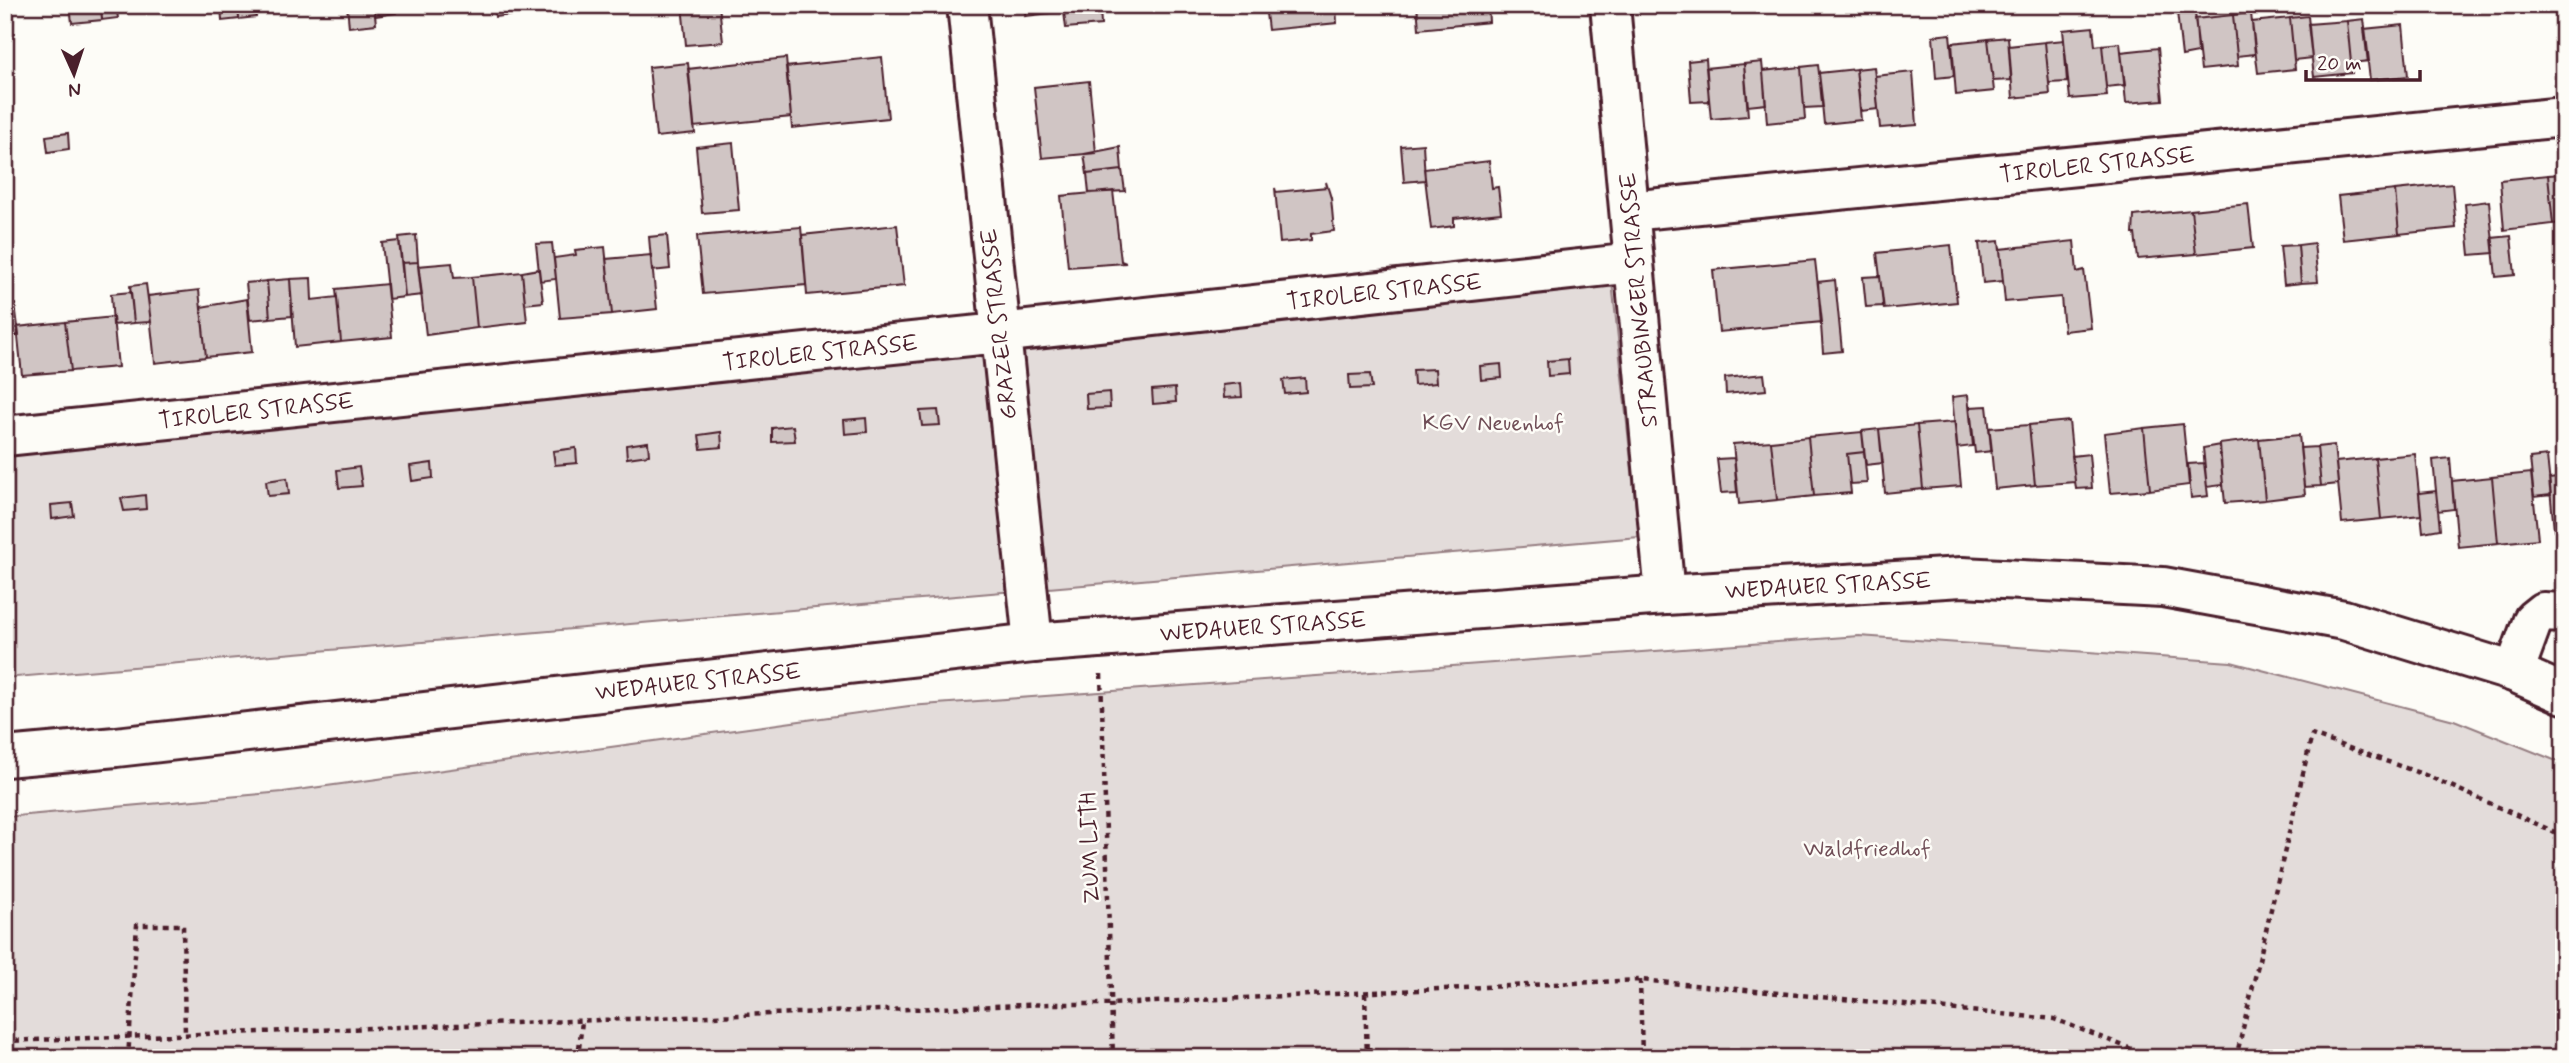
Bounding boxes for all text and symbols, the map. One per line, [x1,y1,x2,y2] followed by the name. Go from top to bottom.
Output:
[38,38,108,108] north arrow
[2306,38,2420,82] scale bar
[2317,50,2362,78] text: 20 m
[68,77,82,102] text: N
[1998,141,2196,191] street label: TIROLER STRASSE
[1614,171,1666,429] street label: STRAUBINGER STRASSE
[975,227,1025,421] street label: GRAZER STRASSE
[1285,268,1483,318] street label: TIROLER STRASSE
[721,329,919,379] street label: TIROLER STRASSE
[157,387,355,437] street label: TIROLER STRASSE
[1422,409,1564,439] park label: KGV Neuenhof
[1724,567,1932,607] street label: WEDAUER STRASSE
[1159,606,1367,650] street label: WEDAUER STRASSE
[594,657,803,709] street label: WEDAUER STRASSE
[1074,792,1108,904] street label: ZUM LITH
[1803,835,1931,865] park label: Waldfriedhof

